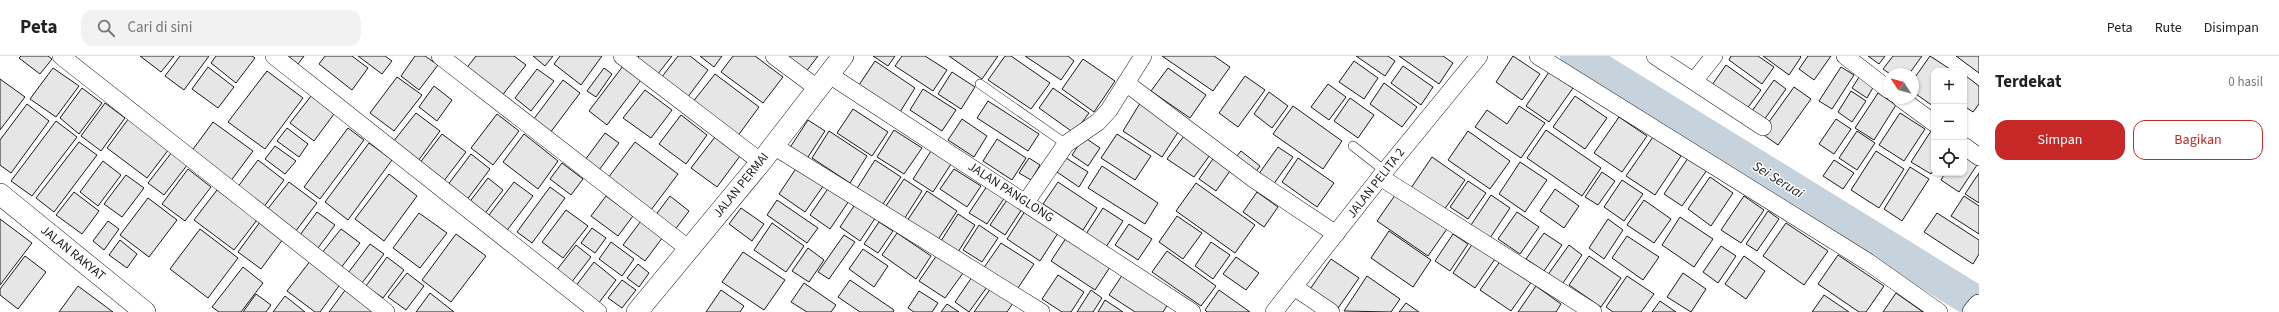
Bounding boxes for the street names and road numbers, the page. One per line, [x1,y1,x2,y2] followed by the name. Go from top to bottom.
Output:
[1343,144,1409,222] street label: JALAN PELITA 2
[709,149,773,221] street label: JALAN PERMAI
[965,157,1057,227] street label: JALAN PANGLONG
[37,221,109,285] street label: JALAN RAKYAT

